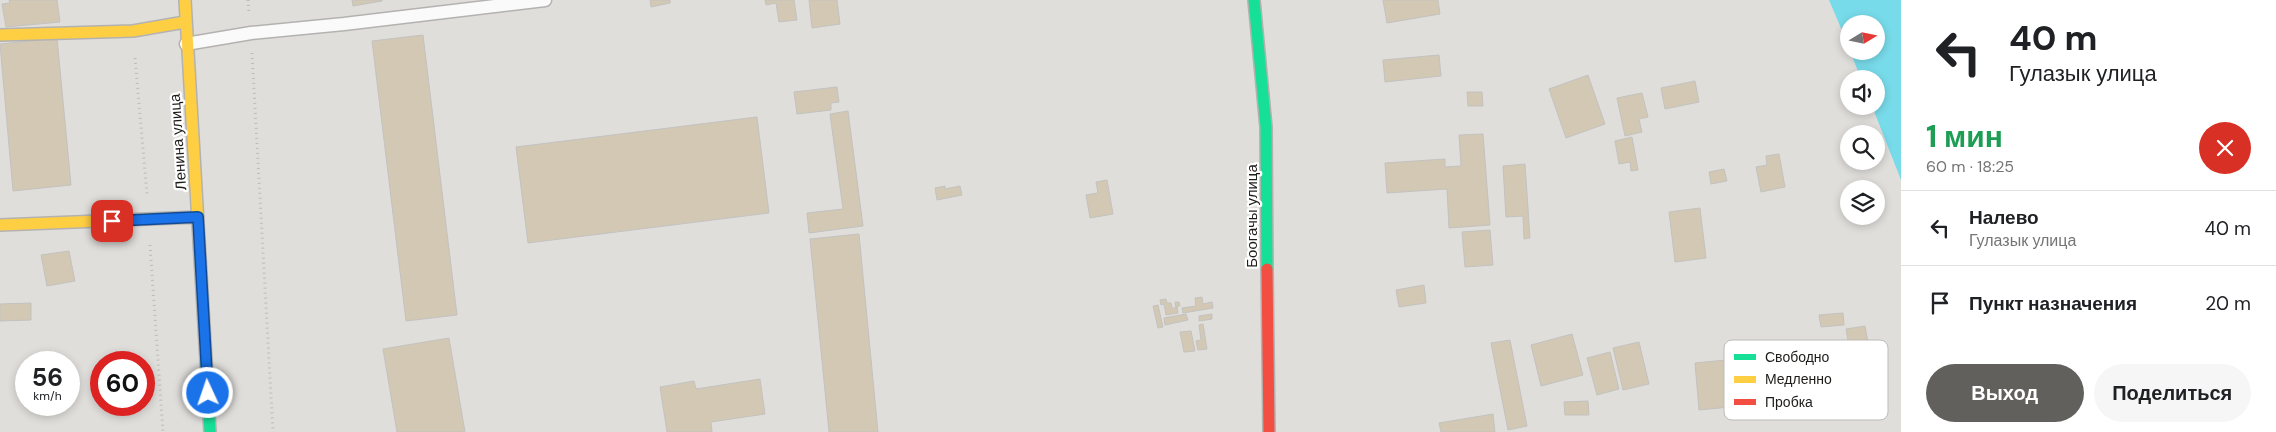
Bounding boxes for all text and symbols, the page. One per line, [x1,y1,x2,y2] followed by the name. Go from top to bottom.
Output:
[1840,15,1885,60] north arrow
[1840,15,1885,225] map controls
[2009,15,2098,61] text: 40 m
[1926,20,1991,85] icon: left
[2009,59,2157,88] text: Гулазык улица
[1840,70,1885,115] button: sound
[165,92,191,191] street label: Ленина улица
[1926,117,2003,156] text: 1 мин
[2199,122,2251,174] button: close
[1840,125,1885,170] button: search
[1926,156,2014,177] text: 60 m · 18:25
[1242,164,1262,268] street label: Боогачы улица
[1840,180,1885,225] button: layers
[91,200,133,242] pin
[1969,205,2039,230] text: Налево
[98,207,126,235] icon: arrive
[1926,214,1954,242] icon: left
[2204,216,2251,241] text: 40 m
[1969,230,2076,251] text: Гулазык улица
[1926,289,1954,317] icon: arrive
[1969,291,2137,316] text: Пункт назначения
[2205,291,2251,316] text: 20 m
[1724,340,1888,420] legend
[1765,348,1830,366] text: Свободно
[90,351,155,416] speed limit sign: 60
[32,361,63,394] text: 56
[1926,364,2084,422] button: Выход
[2094,364,2251,422] button: Поделиться
[181,366,233,418] position arrow
[1765,370,1832,388] text: Медленно
[33,388,62,404] text: km/h
[1765,393,1813,411] text: Пробка

